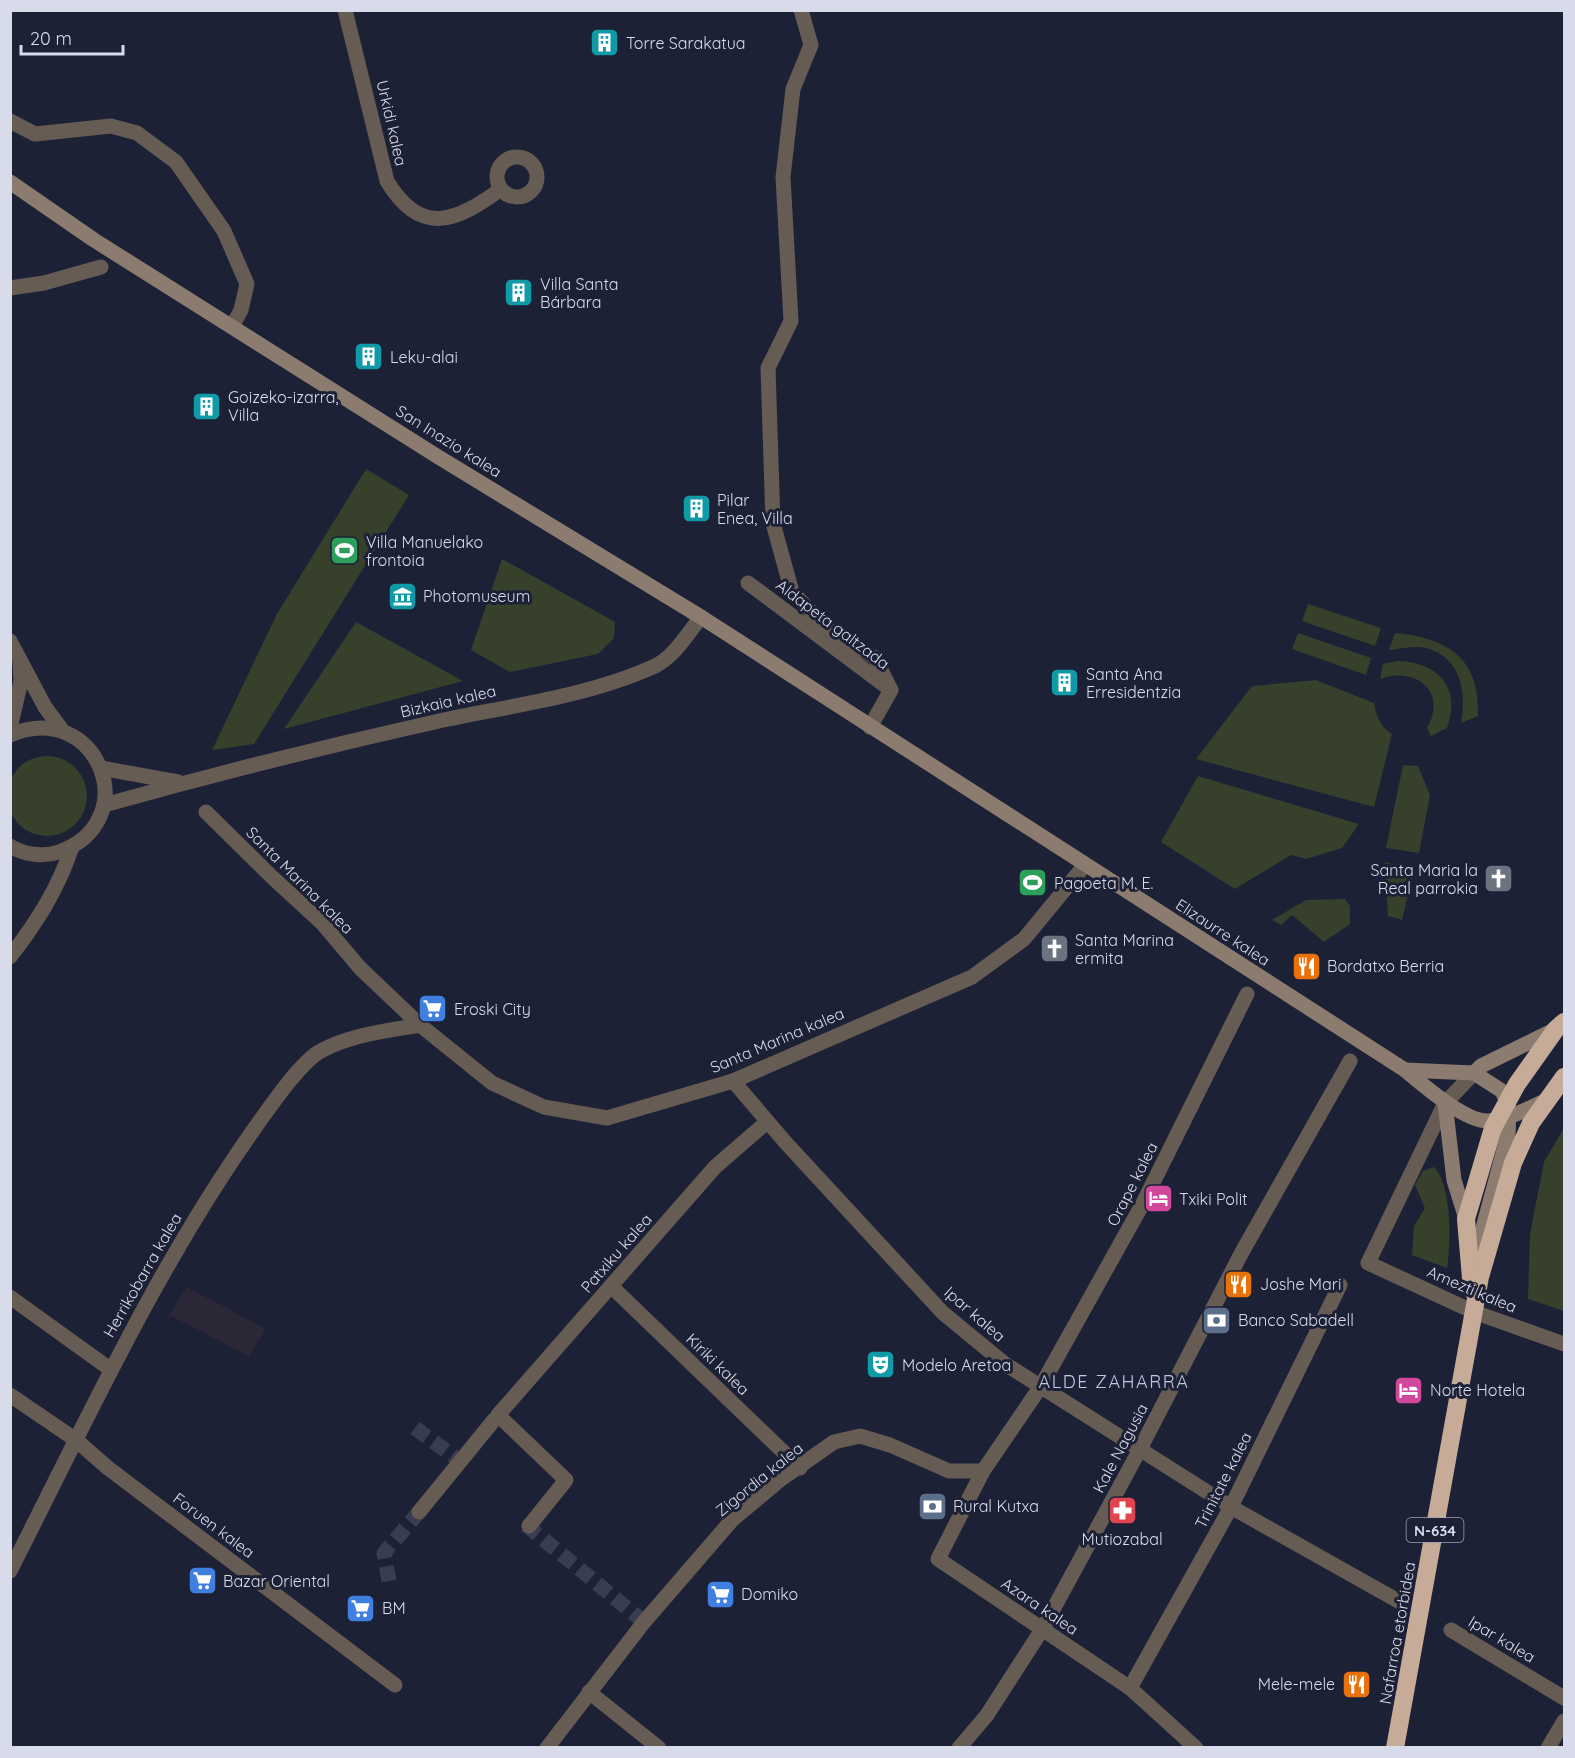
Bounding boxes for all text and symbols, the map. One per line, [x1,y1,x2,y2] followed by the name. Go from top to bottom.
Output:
[21,18,123,56] scale bar
[30,27,72,50] text: 20 m
[589,27,621,59] building icon: Torre Sarakatua
[626,33,746,53] place label: Torre Sarakatua
[372,78,412,168] street label: Urkidi kalea
[540,274,619,312] place label: Villa Santa Bárbara
[503,277,535,309] building icon: Villa Santa Bárbara
[353,341,385,373] building icon: Leku-alai
[390,347,458,367] place label: Leku-alai
[228,387,339,425] place label: Goizeko-izarra, Villa
[191,390,223,422] building icon: Goizeko-izarra, Villa
[392,400,506,482] street label: San Inazio kalea
[717,490,793,528] place label: Pilar Enea, Villa
[680,493,712,525] building icon: Pilar Enea, Villa
[366,532,483,570] place label: Villa Manuelako frontoia
[329,535,361,567] sports icon: Villa Manuelako frontoia
[772,575,894,673] street label: Aldapeta galtzada
[386,580,418,612] museum icon: Photomuseum
[423,586,530,606] place label: Photomuseum
[1086,664,1181,702] place label: Santa Ana Erresidentzia
[1049,667,1081,699] building icon: Santa Ana Erresidentzia
[398,680,498,722] street label: Bizkaia kalea
[242,822,358,938] street label: Santa Marina kalea
[1371,860,1478,898] place label: Santa Maria la Real parrokia
[1483,863,1515,895] church icon: Santa Maria la Real parrokia
[1017,867,1049,899] sports icon: Pagoeta M. E.
[1054,873,1154,893] place label: Pagoeta M. E.
[1172,894,1274,970] street label: Elizaurre kalea
[1075,930,1174,968] place label: Santa Marina ermita
[1038,933,1070,965] church icon: Santa Marina ermita
[1290,950,1322,982] restaurant icon: Bordatxo Berria
[1327,956,1444,976] place label: Bordatxo Berria
[417,993,449,1025] supermarket icon: Eroski City
[454,999,531,1019] place label: Eroski City
[707,1003,847,1077] street label: Santa Marina kalea
[1102,1139,1162,1229] street label: Orape kalea
[1142,1183,1174,1215] hotel icon: Txiki Polit
[1179,1189,1248,1209] place label: Txiki Polit
[98,1209,186,1341] street label: Herrikobarra kalea
[576,1209,656,1297] street label: Patxiku kalea
[1424,1261,1520,1317] street label: Amezti kalea
[1223,1268,1255,1300] restaurant icon: Joshe Mari
[1260,1274,1341,1294] place label: Joshe Mari
[940,1282,1010,1346] street label: Ipar kalea
[1201,1304,1233,1336] bank icon: Banco Sabadell
[1238,1310,1354,1330] place label: Banco Sabadell
[682,1329,754,1399] street label: Kiriki kalea
[865,1349,897,1381] theatre icon: Modelo Aretoa
[902,1355,1011,1375] place label: Modelo Aretoa
[1039,1370,1189,1393] district label: ALDE ZAHARRA
[1393,1374,1425,1406] hotel icon: Norte Hotela
[1430,1380,1525,1400] place label: Norte Hotela
[1088,1400,1152,1496] street label: Kale Nagusia
[1190,1429,1256,1531] street label: Trinitate kalea
[711,1438,807,1520] street label: Zigordia kalea
[169,1488,259,1562] street label: Foruen kalea
[916,1490,948,1522] bank icon: Rural Kutxa
[1106,1495,1138,1527] pharmacy icon: Mutiozabal
[953,1496,1039,1516] place label: Rural Kutxa
[1406,1518,1464,1542] road number: N-634
[1081,1529,1163,1549] place label: Mutiozabal
[1375,1560,1419,1706] street label: Nafarroa etorbidea
[186,1565,218,1597] supermarket icon: Bazar Oriental
[223,1571,330,1591] place label: Bazar Oriental
[998,1573,1082,1639] street label: Azara kalea
[704,1578,736,1610] supermarket icon: Domiko
[741,1584,798,1604] place label: Domiko
[345,1592,377,1624] supermarket icon: BM
[382,1598,406,1618] place label: BM
[1465,1611,1539,1667] street label: Ipar kalea
[1340,1668,1372,1700] restaurant icon: Mele-mele
[1258,1674,1335,1694] place label: Mele-mele

